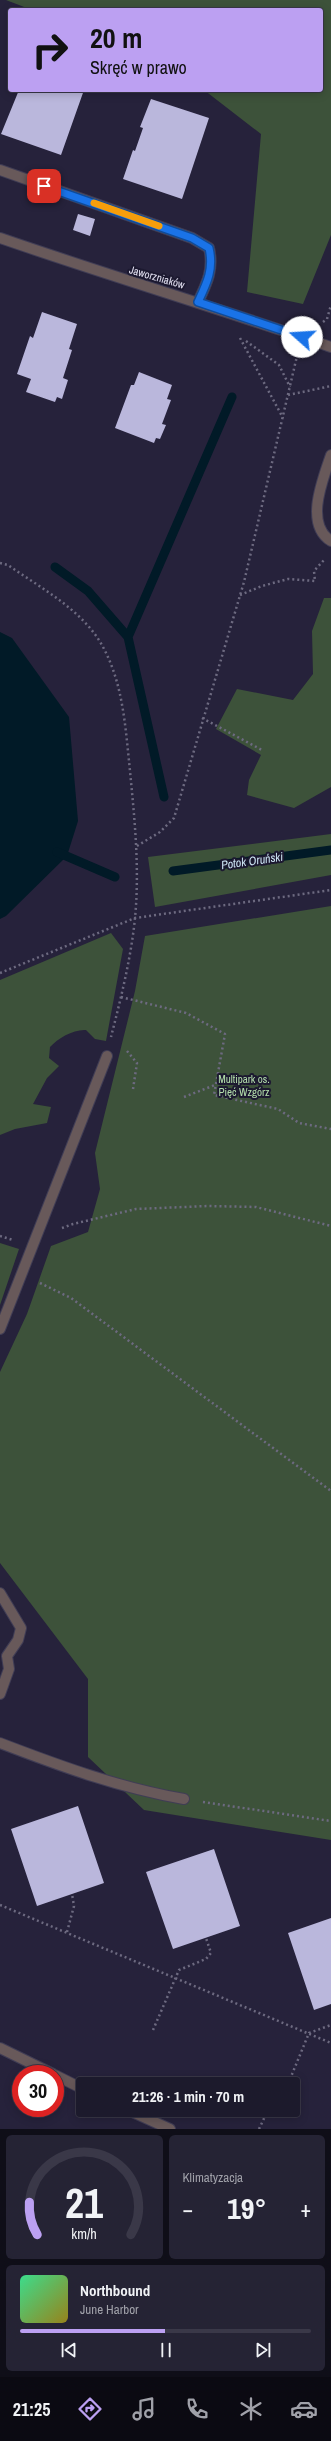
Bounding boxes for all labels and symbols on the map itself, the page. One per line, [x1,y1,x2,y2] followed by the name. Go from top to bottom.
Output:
[27,169,61,203] pin
[128,262,187,292] street label: Jaworzniaków
[281,316,323,358] position arrow
[220,849,284,873] water label: Potok Oruński
[218,1072,270,1099] park label: Multipark os. Pięć Wzgórz
[12,2065,64,2117] speed limit sign: 30

